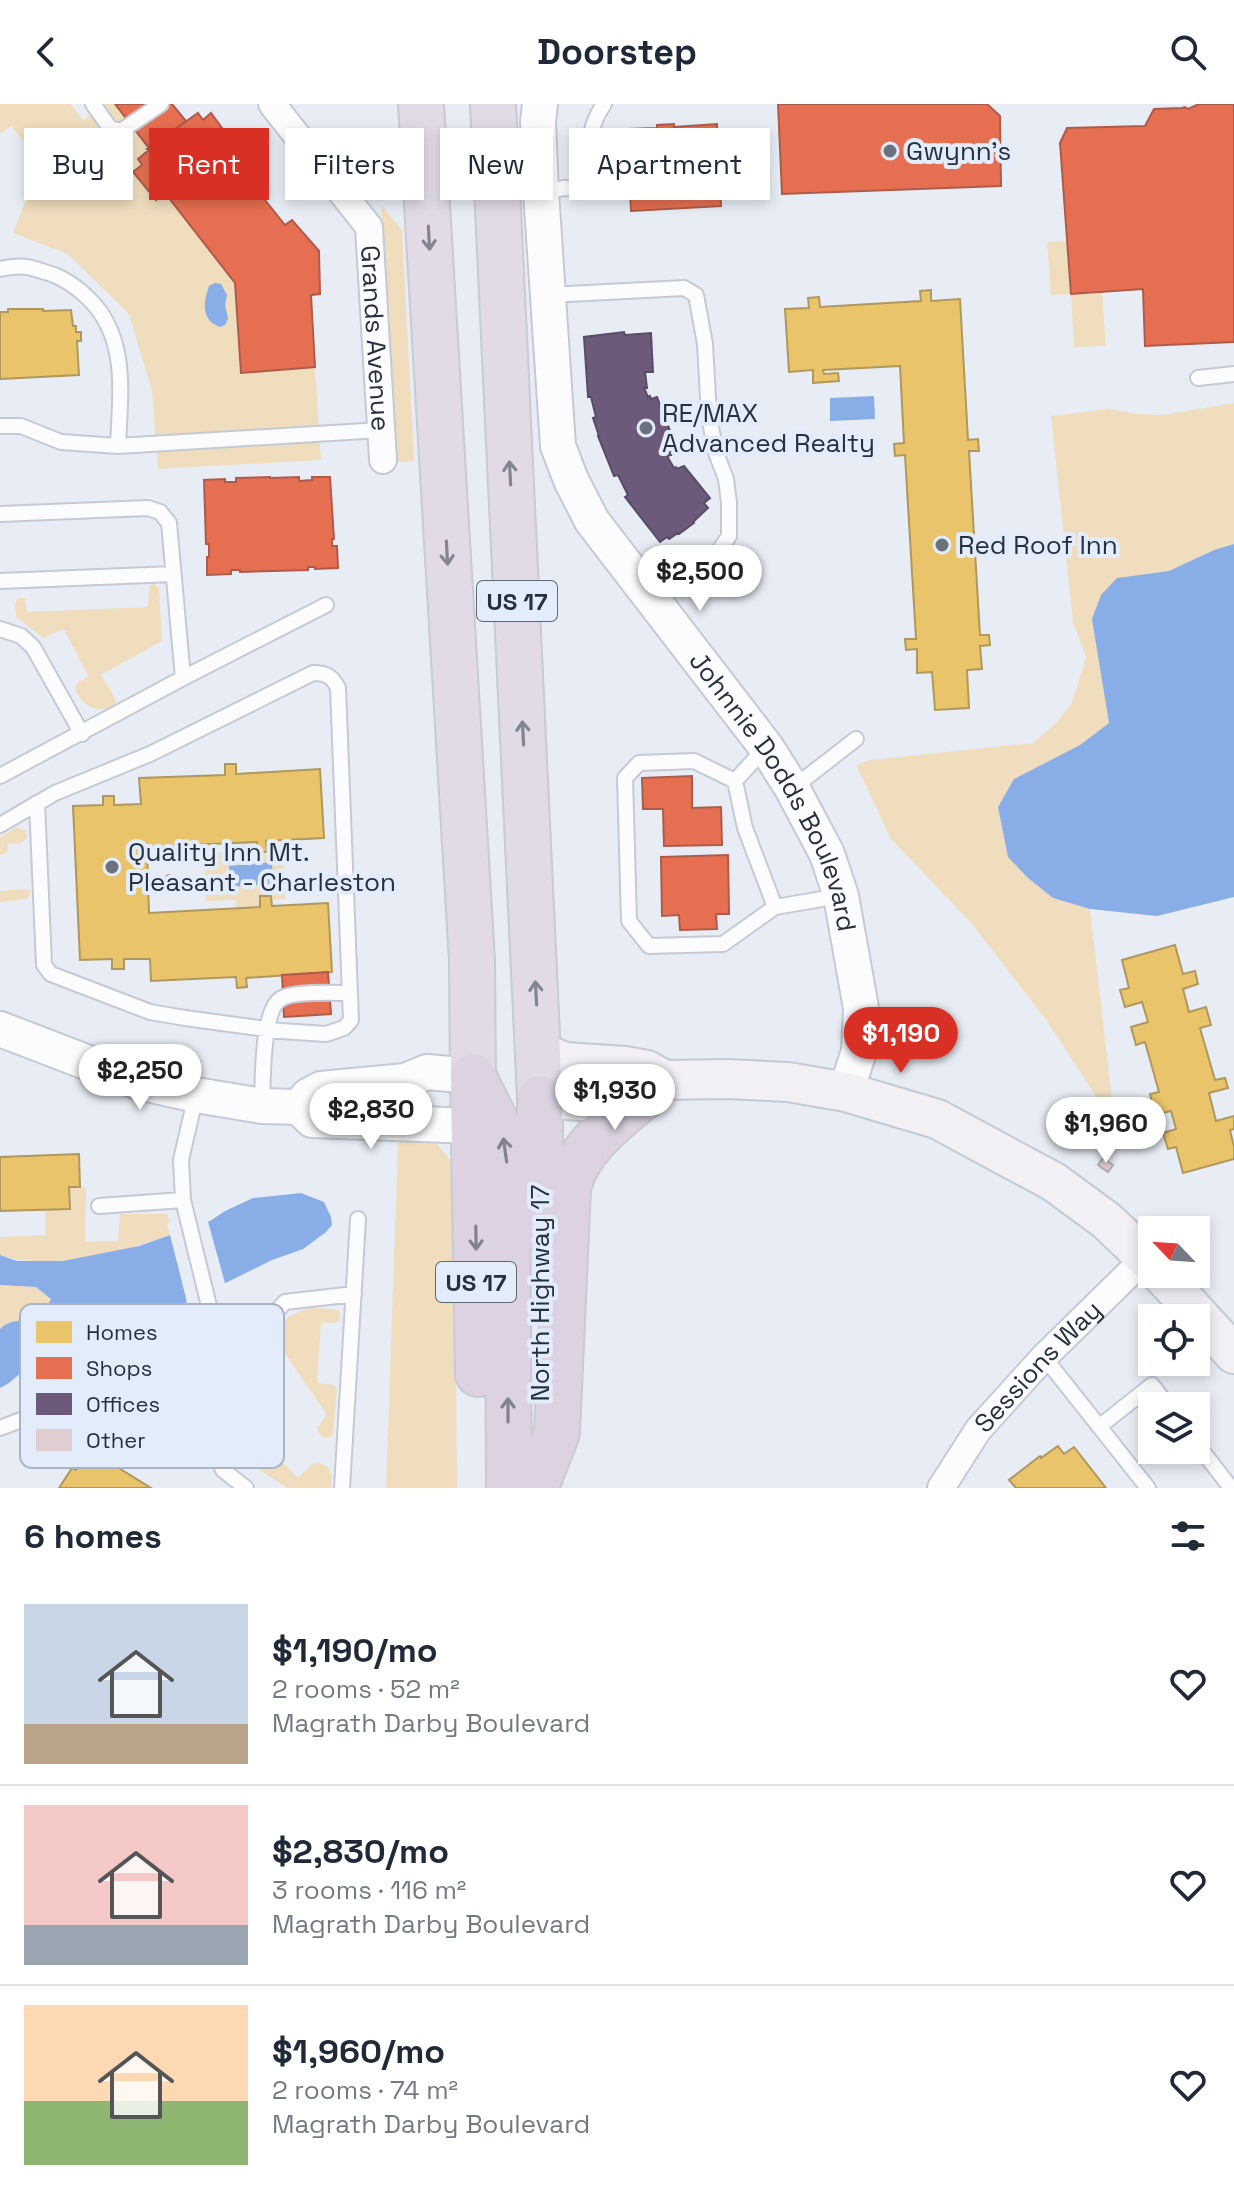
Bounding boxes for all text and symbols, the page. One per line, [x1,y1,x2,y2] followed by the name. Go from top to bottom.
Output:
[537,29,697,75] text: Doorstep
[24,30,68,74] icon: back
[1166,30,1210,74] icon: search
[24,128,133,200] chip: Buy
[149,128,269,200] chip: Rent
[285,128,424,200] chip: Filters
[440,128,553,200] chip: New
[569,128,770,200] chip: Apartment
[906,134,1011,168] place label: Gwynn's
[881,142,899,160] marker: Gwynn's
[422,224,437,251] one-way arrow
[353,244,398,432] street label: Grands Avenue
[662,396,875,460] place label: RE/MAX Advanced Realty
[637,419,655,437] marker: RE/MAX Advanced Realty
[503,460,518,487] one-way arrow
[958,528,1118,562] place label: Red Roof Inn
[933,536,951,554] marker: Red Roof Inn
[440,539,455,566] one-way arrow
[635,545,765,613] pin: $2,500
[656,554,744,588] text: $2,500
[477,581,557,621] road number: US 17
[682,645,864,934] street label: Johnnie Dodds Boulevard
[515,720,530,747] one-way arrow
[128,835,396,899] place label: Quality Inn Mt. Pleasant - Charleston
[103,858,121,876] marker: Quality Inn Mt. Pleasant - Charleston
[528,980,543,1007] one-way arrow
[836,1007,966,1075] pin: $1,190
[862,1016,940,1050] text: $1,190
[75,1044,205,1112] pin: $2,250
[97,1053,183,1087] text: $2,250
[550,1064,680,1132] pin: $1,930
[573,1073,657,1107] text: $1,930
[306,1083,436,1151] pin: $2,830
[327,1092,415,1126] text: $2,830
[1041,1097,1171,1165] pin: $1,960
[1064,1106,1148,1140] text: $1,960
[497,1138,512,1164] one-way arrow
[523,1185,557,1402] street label: North Highway 17
[1138,1216,1210,1288] north arrow
[1138,1216,1210,1464] map controls
[468,1224,484,1251] one-way arrow
[436,1262,516,1302] road number: US 17
[967,1293,1109,1440] street label: Sessions Way
[20,1304,284,1468] legend
[1138,1304,1210,1376] button: locate
[86,1318,158,1346] text: Homes
[86,1354,152,1382] text: Shops
[86,1390,160,1418] text: Offices
[1138,1392,1210,1464] button: layers
[500,1397,516,1424] one-way arrow
[86,1426,146,1454] text: Other
[1166,1514,1210,1558] icon: filters
[24,1515,162,1558] text: 6 homes
[272,1629,438,1672] text: $1,190/mo
[88,1636,184,1732] icon: home
[1166,1662,1210,1706] icon: heart
[272,1672,460,1706] text: 2 rooms · 52 m²
[272,1706,590,1740] text: Magrath Darby Boulevard
[272,1830,449,1873] text: $2,830/mo
[88,1837,184,1933] icon: home
[1166,1863,1210,1907] icon: heart
[272,1873,466,1907] text: 3 rooms · 116 m²
[272,1907,590,1941] text: Magrath Darby Boulevard
[272,2030,445,2073] text: $1,960/mo
[88,2037,184,2133] icon: home
[1166,2063,1210,2107] icon: heart
[272,2073,458,2107] text: 2 rooms · 74 m²
[272,2107,590,2141] text: Magrath Darby Boulevard

